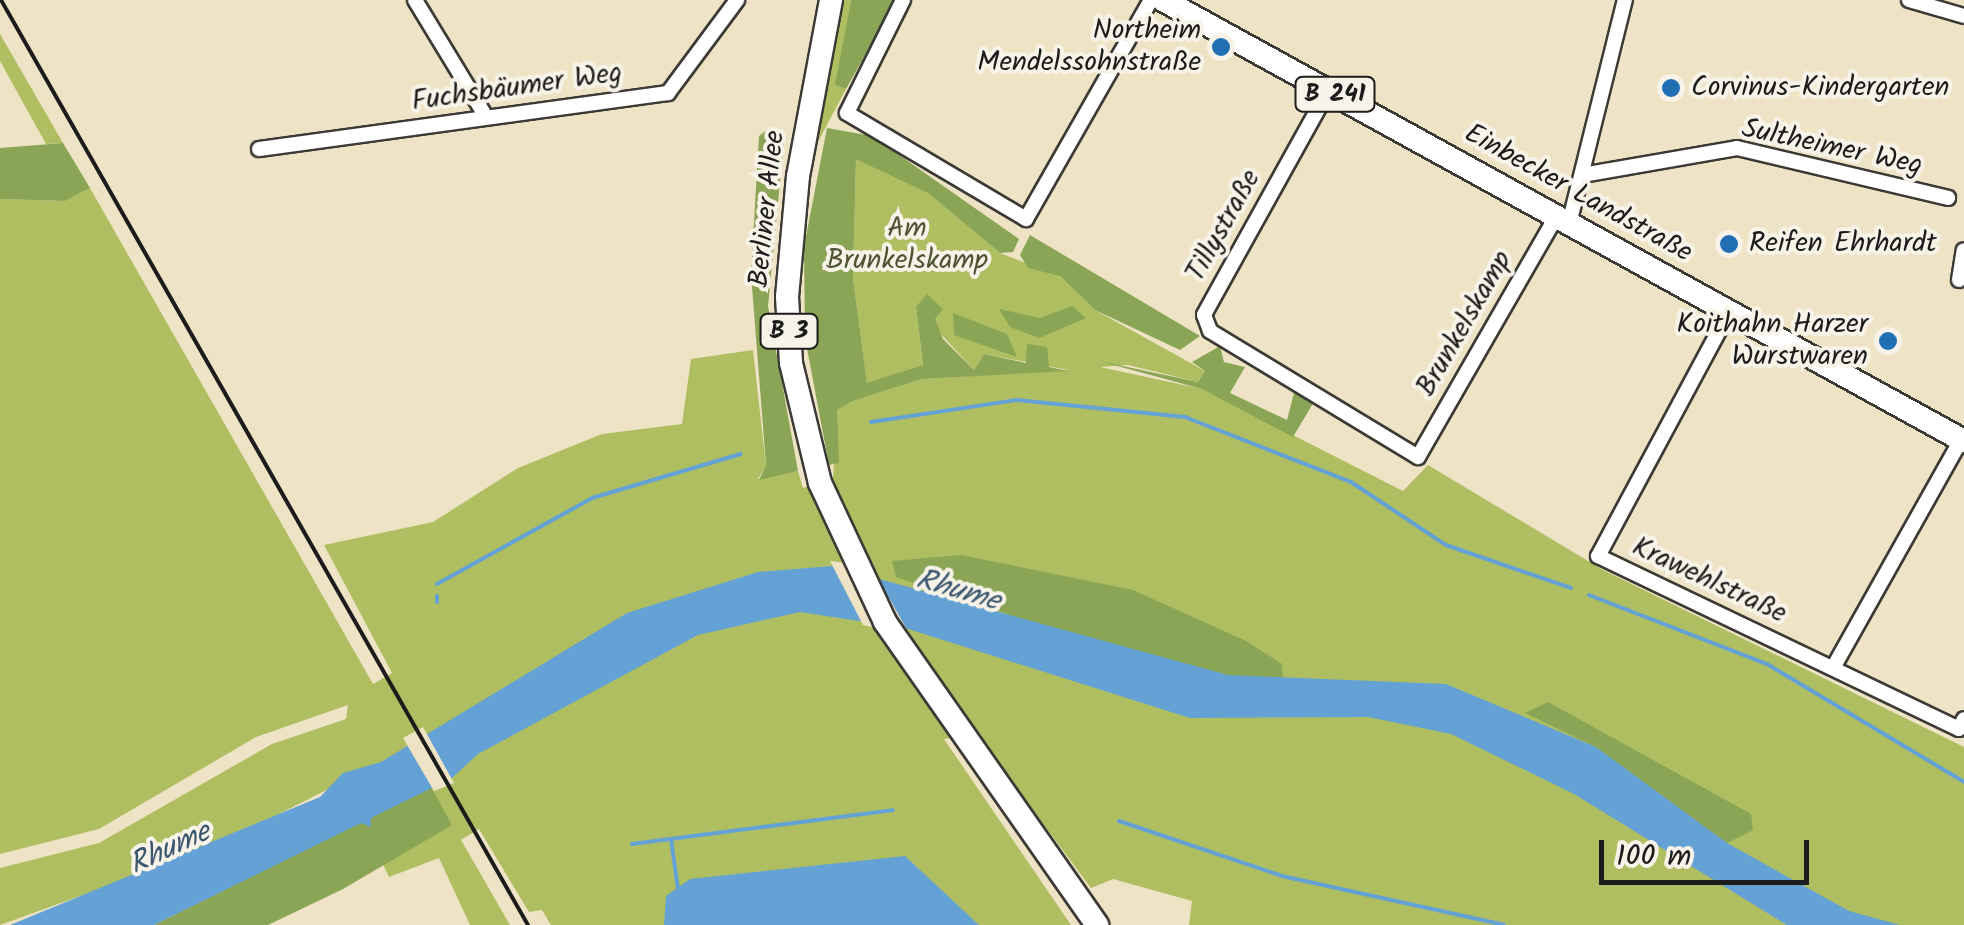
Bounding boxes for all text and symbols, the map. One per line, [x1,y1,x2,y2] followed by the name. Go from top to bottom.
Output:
[977,14,1201,80] place label: Northeim Mendelssohnstraße
[1210,36,1232,58] marker: Northeim Mendelssohnstraße
[410,57,624,119] street label: Fuchsbäumer Weg
[1691,71,1949,105] place label: Corvinus-Kindergarten
[1292,74,1378,114] road number: B 241
[1660,77,1682,99] marker: Corvinus-Kindergarten
[1739,112,1925,184] street label: Sultheimer Weg
[1458,117,1698,271] street label: Einbecker Landstraße
[743,129,793,289] street label: Berliner Allee
[1180,164,1268,288] street label: Tillystraße
[826,212,988,278] park label: Am Brunkelskamp
[1749,227,1937,261] place label: Reifen Ehrhardt
[1718,233,1740,255] marker: Reifen Ehrhardt
[1410,245,1520,403] street label: Brunkelskamp
[1677,308,1868,374] place label: Koithahn Harzer Wurstwaren
[759,311,819,351] road number: B 3
[1877,330,1899,352] marker: Koithahn Harzer Wurstwaren
[1626,531,1792,631] street label: Krawehlstraße
[912,562,1004,620] water label: Rhume
[124,815,216,883] water label: Rhume
[1604,820,1814,882] scale bar
[1616,833,1691,881] text: 100 m

